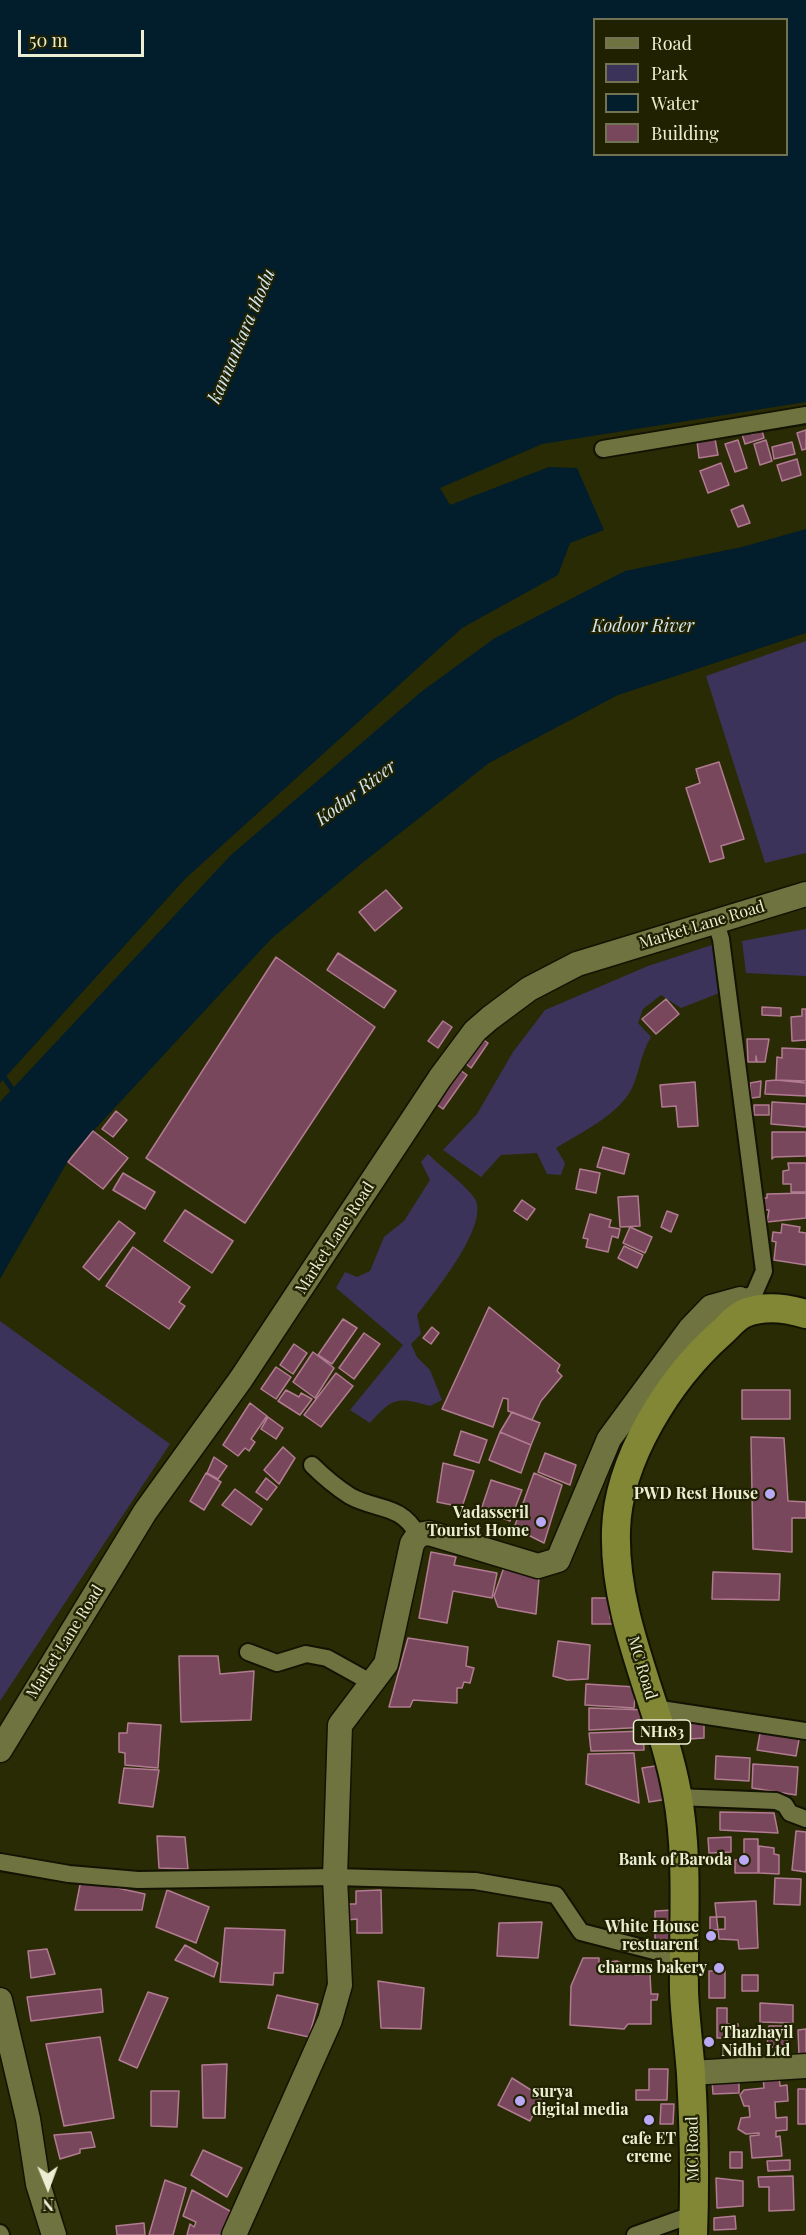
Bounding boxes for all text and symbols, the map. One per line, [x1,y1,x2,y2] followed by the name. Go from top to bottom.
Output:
[21,18,147,56] scale bar
[593,18,788,156] legend
[29,28,68,52] text: 50 m
[651,31,692,55] text: Road
[651,61,688,85] text: Park
[651,91,699,115] text: Water
[651,121,719,145] text: Building
[204,266,280,406] water label: kannankara thodu
[592,615,694,637] water label: Kodoor River
[312,756,400,830] water label: Kodur River
[637,897,767,953] street label: Market Lane Road
[292,1178,378,1298] street label: Market Lane Road
[634,1484,758,1504] place label: PWD Rest House
[763,1487,777,1501] marker: PWD Rest House
[427,1503,529,1541] place label: Vadasseril Tourist Home
[534,1515,548,1529] marker: Vadasseril Tourist Home
[22,1582,108,1702] street label: Market Lane Road
[623,1634,661,1702] street label: MC Road
[634,1720,690,1744] road number: NH183
[618,1850,732,1870] place label: Bank of Baroda
[737,1853,751,1867] marker: Bank of Baroda
[605,1917,699,1955] place label: White House restuarent
[704,1929,718,1943] marker: White House restuarent
[598,1958,707,1978] place label: charms bakery
[712,1961,726,1975] marker: charms bakery
[721,2023,793,2061] place label: Thazhayil Nidhi Ltd
[702,2035,716,2049] marker: Thazhayil Nidhi Ltd
[532,2082,629,2120] place label: surya digital media
[513,2094,527,2108] marker: surya digital media
[642,2113,656,2127] marker: cafe ET creme
[683,2116,703,2182] street label: MC Road
[622,2129,676,2167] place label: cafe ET creme
[18,2157,78,2217] north arrow
[42,2195,54,2216] text: N

